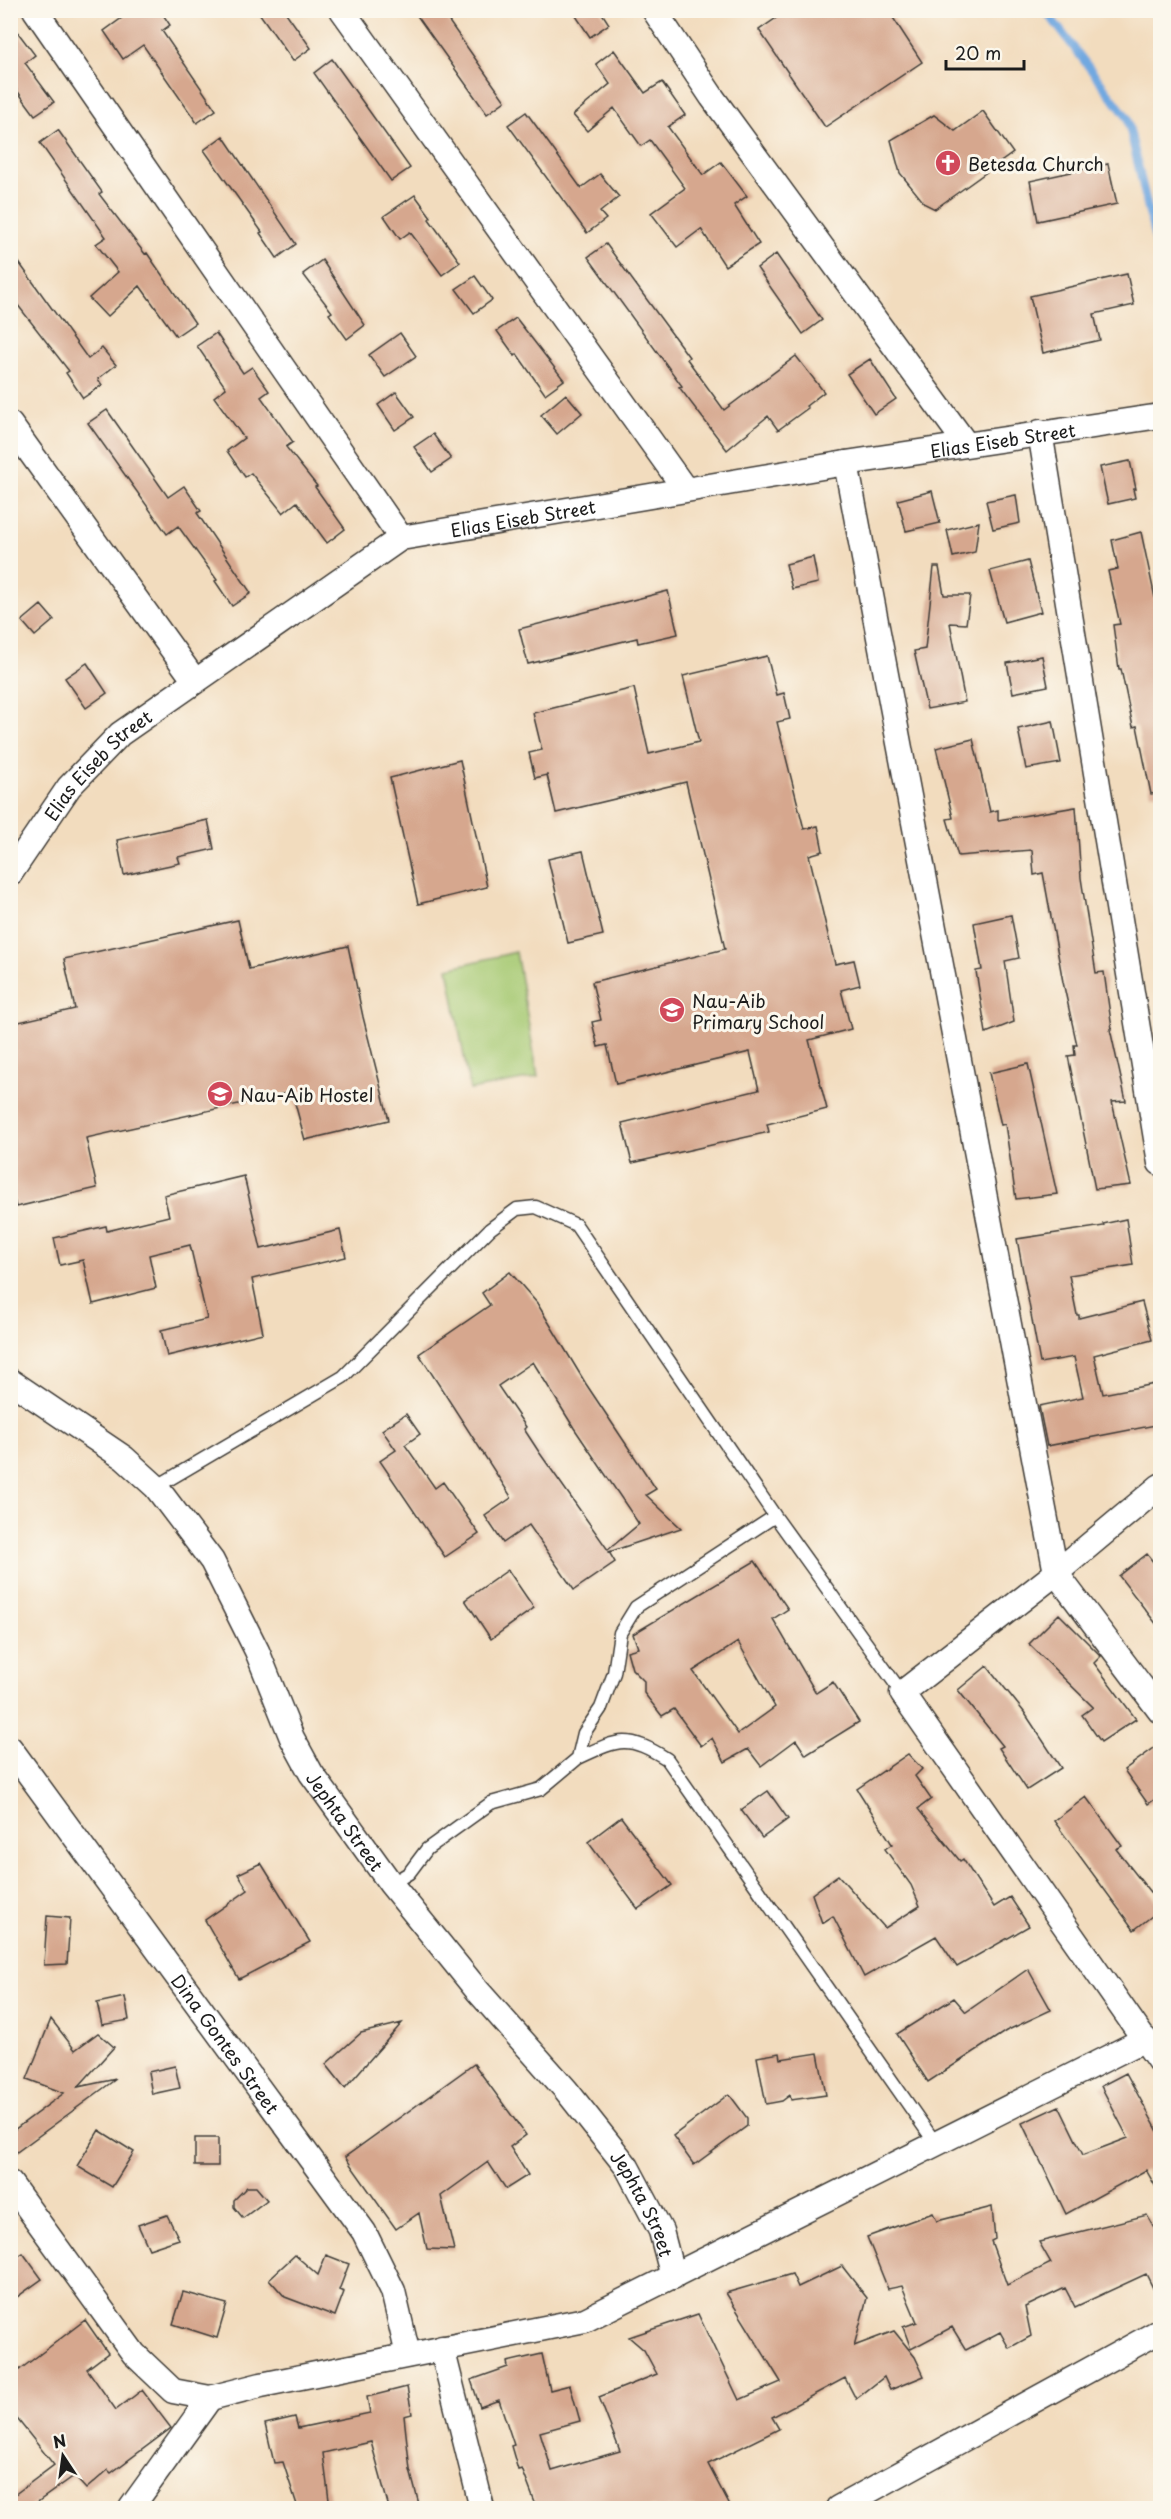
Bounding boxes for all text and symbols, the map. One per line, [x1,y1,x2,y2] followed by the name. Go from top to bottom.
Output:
[946,33,1024,71] scale bar
[955,39,1001,66] text: 20 m
[933,148,963,178] church icon: Betesda Church
[968,150,1104,177] place label: Betesda Church
[928,415,1077,464] street label: Elias Eiseb Street
[449,492,597,543] street label: Elias Eiseb Street
[37,703,157,826] street label: Elias Eiseb Street
[692,987,824,1035] place label: Nau-Aib Primary School
[657,995,687,1025] school or university icon: Nau-Aib Primary School
[205,1079,235,1109] school or university icon: Nau-Aib Hostel
[240,1081,373,1108] place label: Nau-Aib Hostel
[300,1766,391,1876] street label: Jephta Street
[166,1968,286,2119] street label: Dina Gontes Street
[605,2144,681,2259] street label: Jephta Street
[33,2426,93,2486] north arrow
[51,2427,68,2454] text: N

